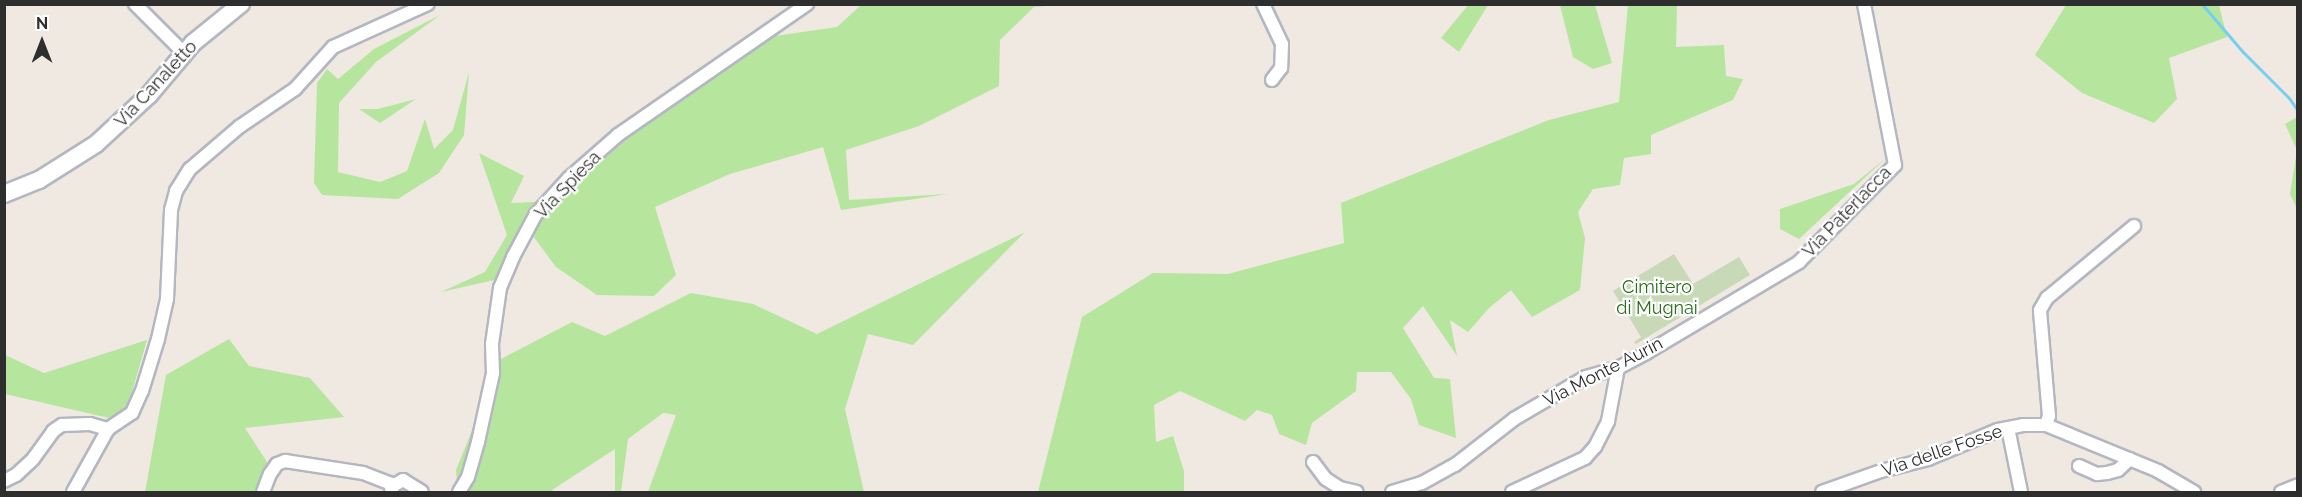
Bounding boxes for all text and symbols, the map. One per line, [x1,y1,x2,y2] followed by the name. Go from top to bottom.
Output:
[12,12,72,72] north arrow
[36,14,48,33] text: N
[110,36,202,132] street label: Via Canaletto
[531,147,605,223] street label: Via Spiesa
[1798,162,1896,262] street label: Via Paterlacca
[1616,277,1698,320] park label: Cimitero di Mugnai
[1539,332,1667,412] street label: Via Monte Aurin
[1879,420,2005,482] street label: Via delle Fosse

